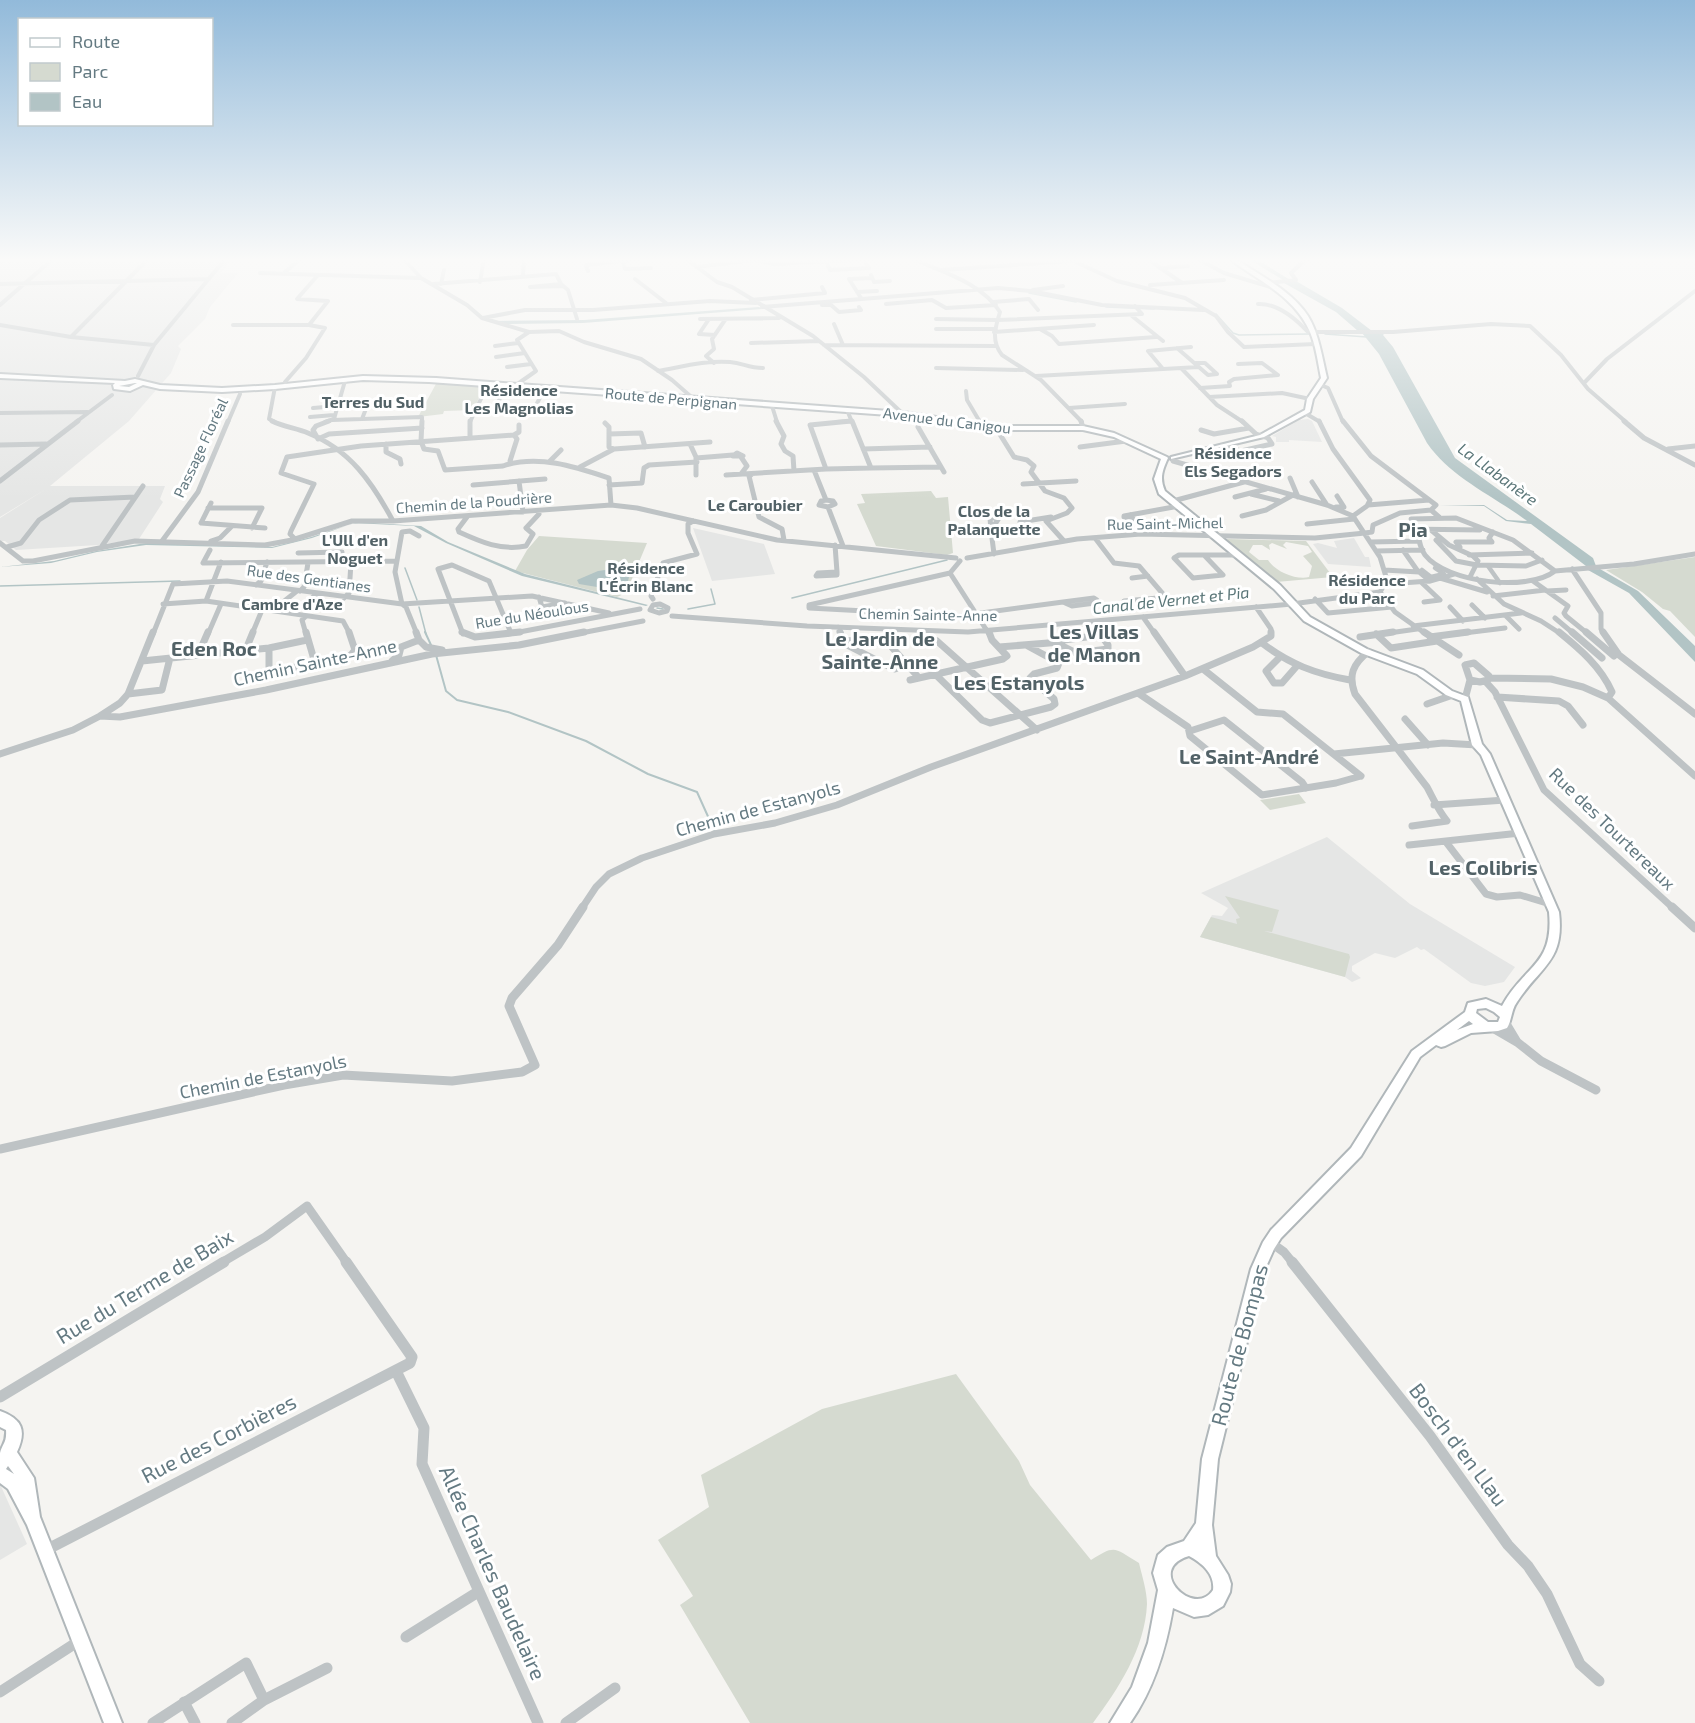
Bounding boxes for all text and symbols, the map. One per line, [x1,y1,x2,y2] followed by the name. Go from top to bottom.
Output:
[18,18,213,126] legend
[72,30,120,52] text: Route
[72,60,108,82] text: Parc
[72,90,102,112] text: Eau
[465,380,573,417] district label: Résidence Les Magnolias
[604,383,738,413] street label: Route de Perpignan
[322,392,424,411] district label: Terres du Sud
[169,394,231,500] street label: Passage Floréal
[882,403,1012,437] street label: Avenue du Canigou
[1455,438,1542,509] water label: La Llabanère
[1184,443,1282,480] district label: Résidence Els Segadors
[395,488,553,516] street label: Chemin de la Poudrière
[708,495,803,514] district label: Le Caroubier
[947,501,1041,538] district label: Clos de la Palanquette
[1107,513,1224,533] street label: Rue Saint-Michel
[1398,517,1428,541] district label: Pia
[322,530,388,567] district label: L'Ull d'en Noguet
[599,558,693,595] district label: Résidence L'Écrin Blanc
[246,560,372,596] street label: Rue des Gentianes
[1328,570,1406,607] district label: Résidence du Parc
[1092,582,1250,617] water label: Canal de Vernet et Pia
[241,594,343,613] district label: Cambre d'Aze
[474,596,590,632] street label: Rue du Néoulous
[859,604,997,624] street label: Chemin Sainte-Anne
[1047,619,1141,666] district label: Les Villas de Manon
[822,626,938,673] district label: Le Jardin de Sainte-Anne
[231,634,398,690] street label: Chemin Sainte-Anne
[171,636,257,660] district label: Eden Roc
[954,670,1084,695] district label: Les Estanyols
[1179,744,1319,768] district label: Le Saint-André
[1545,762,1681,894] street label: Rue des Tourtereaux
[673,775,843,841] street label: Chemin de Estanyols
[1428,855,1538,879] district label: Les Colibris
[177,1049,348,1103] street label: Chemin de Estanyols
[51,1223,237,1348] street label: Rue du Terme de Baix
[1205,1261,1272,1428] street label: Route de Bompas
[1405,1378,1514,1511] street label: Bosch d'en Llau
[137,1388,300,1487] street label: Rue des Corbières
[435,1461,552,1683] street label: Allée Charles Baudelaire

